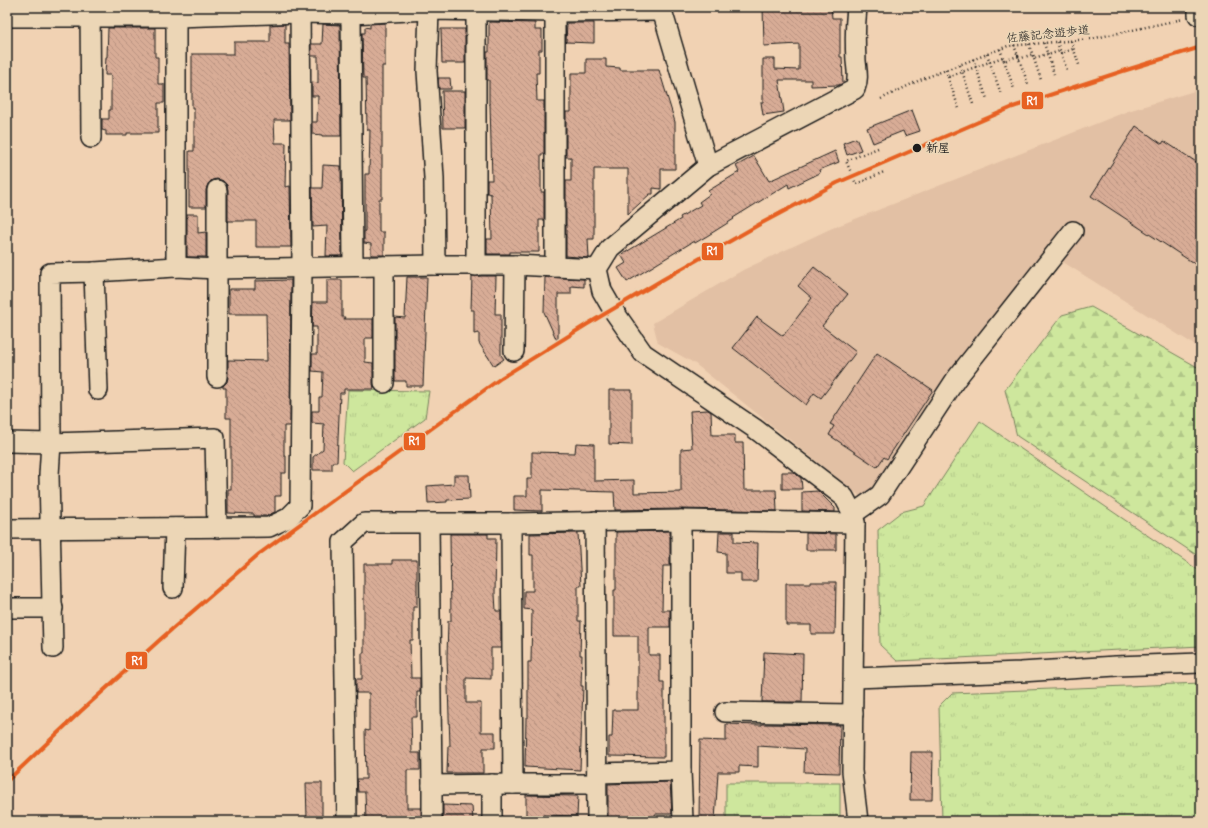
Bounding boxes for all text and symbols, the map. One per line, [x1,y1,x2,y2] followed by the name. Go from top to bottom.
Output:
[1005,22,1091,45] street label: 佐藤記念遊歩道
[1021,91,1044,110] line badge: R1
[1026,94,1038,108] text: R1
[926,140,950,155] place label: 新屋
[911,142,923,154] marker: 新屋
[701,242,724,261] line badge: R1
[706,244,718,258] text: R1
[403,432,426,451] line badge: R1
[408,434,420,448] text: R1
[125,651,148,670] line badge: R1
[131,654,143,668] text: R1

